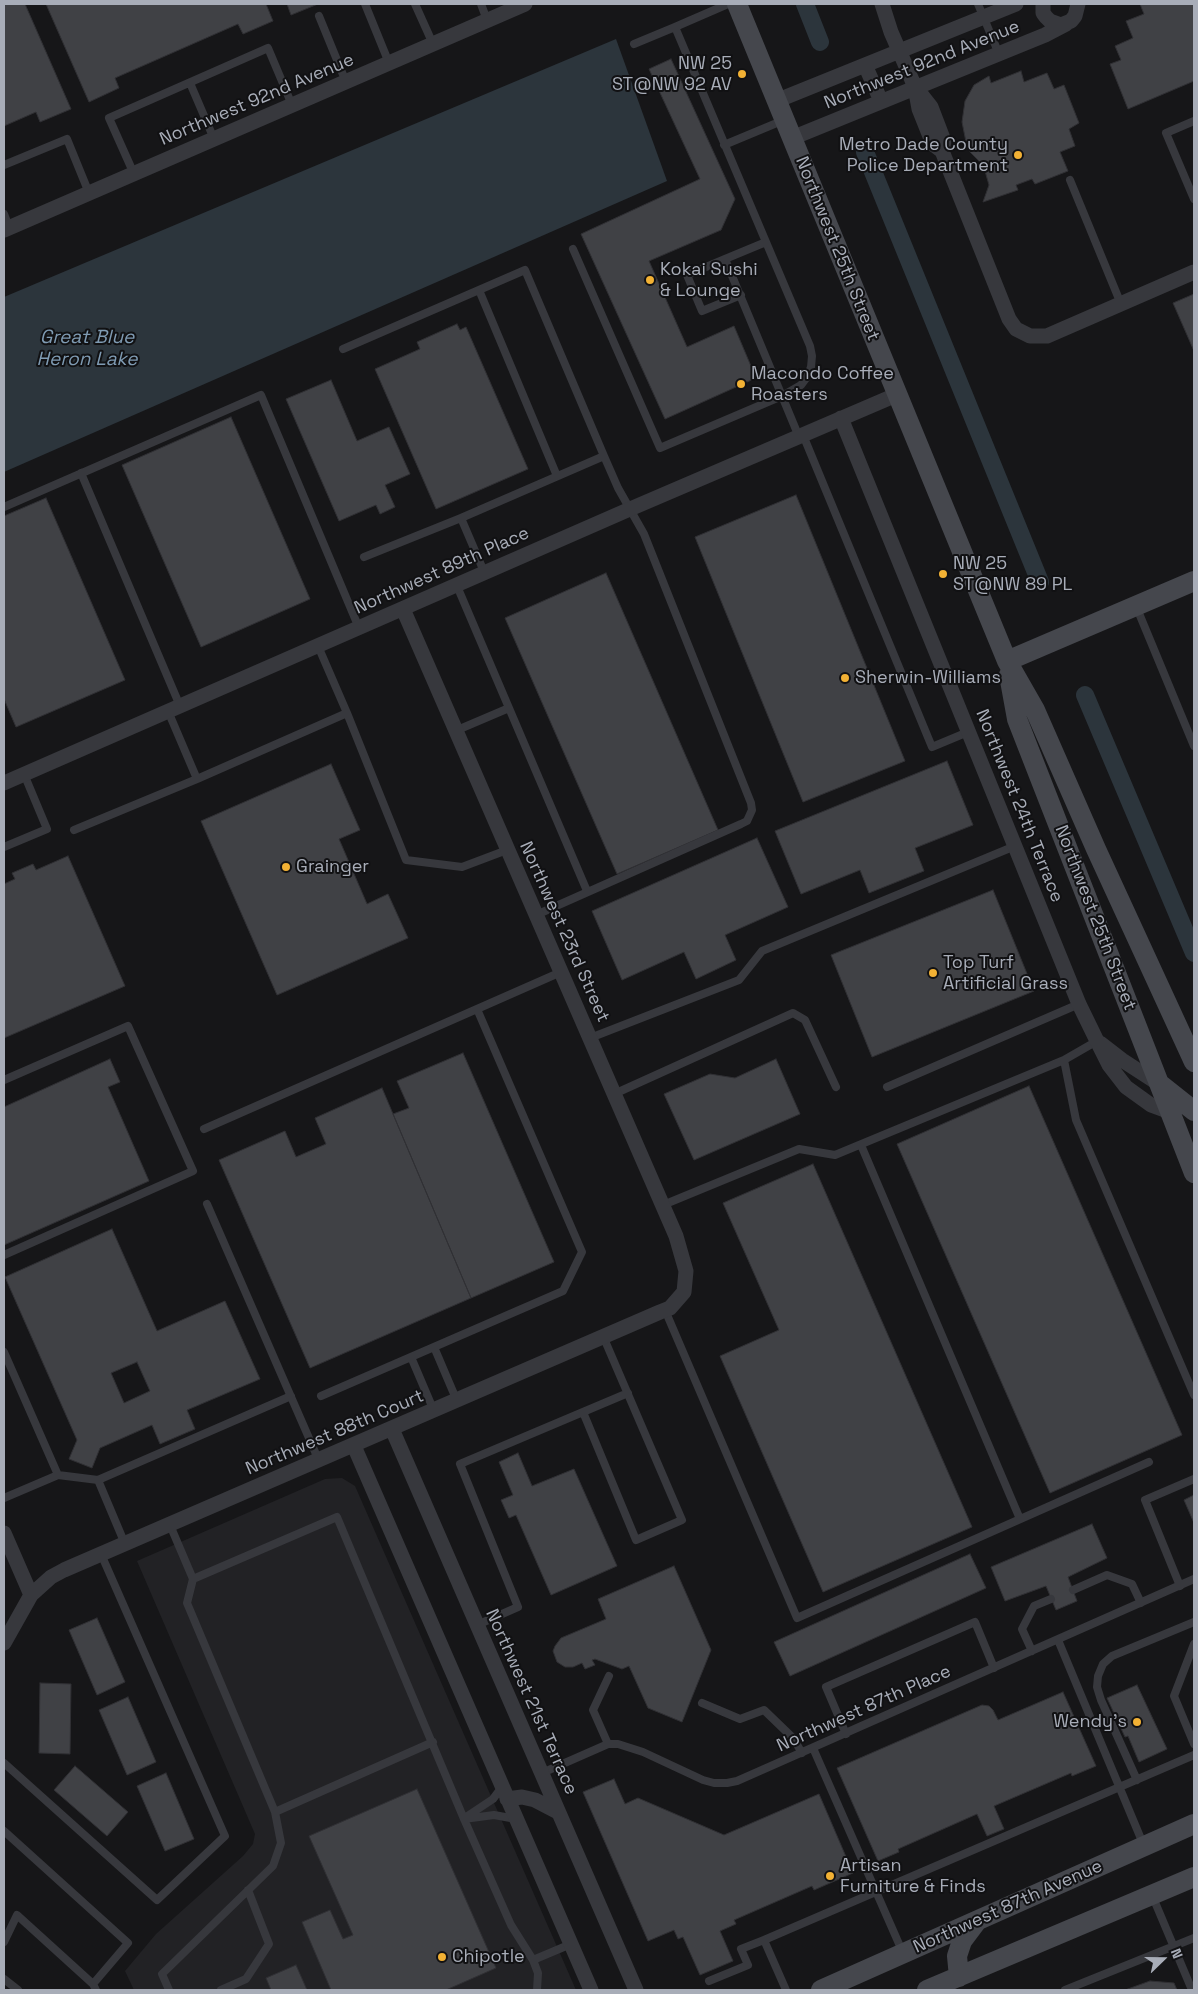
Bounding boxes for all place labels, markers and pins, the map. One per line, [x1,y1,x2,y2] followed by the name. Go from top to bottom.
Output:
[612,53,732,96] place label: NW 25 ST@NW 92 AV
[736,68,748,80] marker: NW 25 ST@NW 92 AV
[839,134,1008,176] place label: Metro Dade County Police Department
[1012,149,1024,161] marker: Metro Dade County Police Department
[660,259,758,302] place label: Kokai Sushi & Lounge
[644,274,656,286] marker: Kokai Sushi & Lounge
[751,363,894,406] place label: Macondo Coffee Roasters
[735,378,747,390] marker: Macondo Coffee Roasters
[953,553,1072,596] place label: NW 25 ST@NW 89 PL
[937,568,949,580] marker: NW 25 ST@NW 89 PL
[855,667,1001,689] place label: Sherwin-Williams
[839,672,851,684] marker: Sherwin-Williams
[296,856,369,878] place label: Grainger
[280,861,292,873] marker: Grainger
[943,952,1068,994] place label: Top Turf Artificial Grass
[927,967,939,979] marker: Top Turf Artificial Grass
[1053,1711,1127,1733] place label: Wendy's
[1131,1716,1143,1728] marker: Wendy's
[840,1855,986,1898] place label: Artisan Furniture & Finds
[824,1870,836,1882] marker: Artisan Furniture & Finds
[452,1946,525,1968] place label: Chipotle
[436,1951,448,1963] marker: Chipotle

